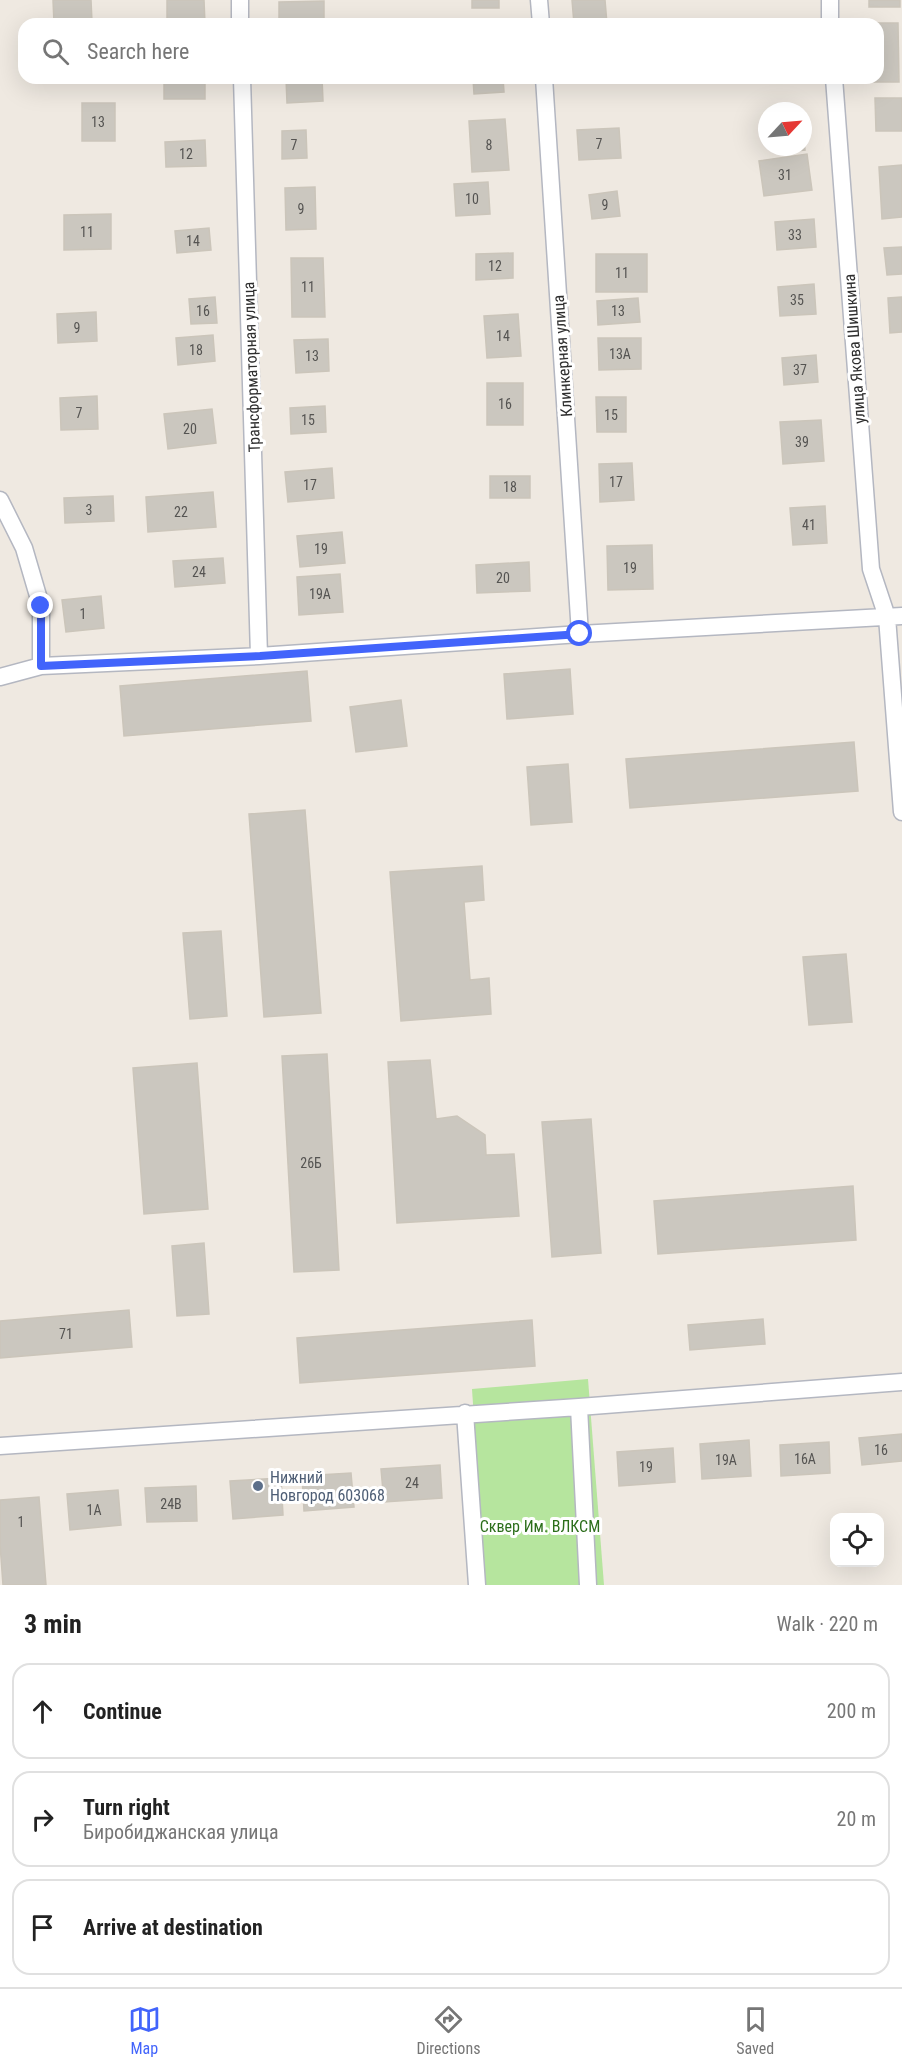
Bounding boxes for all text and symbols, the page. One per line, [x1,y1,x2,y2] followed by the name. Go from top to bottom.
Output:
[18,18,884,84] search box
[39,35,72,68] icon: search
[87,39,189,64] text: Search here
[758,102,812,156] north arrow
[91,114,105,130] house number: 13
[596,136,603,152] house number: 7
[291,137,298,153] house number: 7
[486,137,493,153] house number: 8
[179,146,193,162] house number: 12
[778,167,792,183] house number: 31
[465,191,479,207] house number: 10
[602,197,608,213] house number: 9
[298,201,304,217] house number: 9
[80,224,94,240] house number: 11
[788,227,802,243] house number: 33
[186,233,200,249] house number: 14
[488,258,502,274] house number: 12
[615,265,629,281] house number: 11
[840,273,869,425] street label: улица Якова Шишкина
[301,279,315,295] house number: 11
[239,281,264,453] street label: Трансформаторная улица
[790,292,804,308] house number: 35
[549,294,576,418] street label: Клинкерная улица
[196,303,210,319] house number: 16
[611,303,625,319] house number: 13
[74,320,80,336] house number: 9
[496,328,510,344] house number: 14
[189,342,203,358] house number: 18
[609,346,631,362] house number: 13А
[305,348,319,364] house number: 13
[793,362,807,378] house number: 37
[498,396,512,412] house number: 16
[76,405,83,421] house number: 7
[604,407,618,423] house number: 15
[301,412,315,428] house number: 15
[183,421,197,437] house number: 20
[795,434,809,450] house number: 39
[609,474,623,490] house number: 17
[303,477,317,493] house number: 17
[503,479,517,495] house number: 18
[86,502,92,518] house number: 3
[174,504,188,520] house number: 22
[802,517,816,533] house number: 41
[314,541,328,557] house number: 19
[623,560,637,576] house number: 19
[192,564,206,580] house number: 24
[496,570,510,586] house number: 20
[309,586,331,602] house number: 19А
[27,592,53,618] route end
[80,606,86,622] house number: 1
[566,620,592,646] route start
[300,1155,322,1171] house number: 26Б
[59,1326,73,1342] house number: 71
[874,1442,888,1458] house number: 16
[794,1451,816,1467] house number: 16А
[715,1452,737,1468] house number: 19А
[639,1459,653,1475] house number: 19
[270,1468,385,1505] place label: Нижний Новгород 603068
[405,1475,419,1491] house number: 24
[251,1479,265,1493] marker: Нижний Новгород 603068
[160,1496,182,1512] house number: 24В
[87,1502,101,1518] house number: 1А
[830,1513,884,1567] map controls
[830,1513,884,1567] button: locate
[18,1514,24,1530] house number: 1
[480,1517,600,1536] park label: Сквер Им. ВЛКСМ
[24,1609,82,1639] text: 3 min
[777,1612,878,1636] text: Walk · 220 m
[26,1695,59,1728] icon: ahead
[83,1699,162,1724] text: Continue
[827,1699,876,1723] text: 200 m
[83,1795,170,1820] text: Turn right
[26,1803,59,1836] icon: right
[837,1807,876,1831] text: 20 m
[83,1820,279,1844] text: Биробиджанская улица
[26,1911,59,1944] icon: arrive
[83,1915,263,1940] text: Arrive at destination
[128,2003,161,2058] tab: Map
[417,2003,480,2058] tab: Directions
[736,2003,774,2058] tab: Saved

